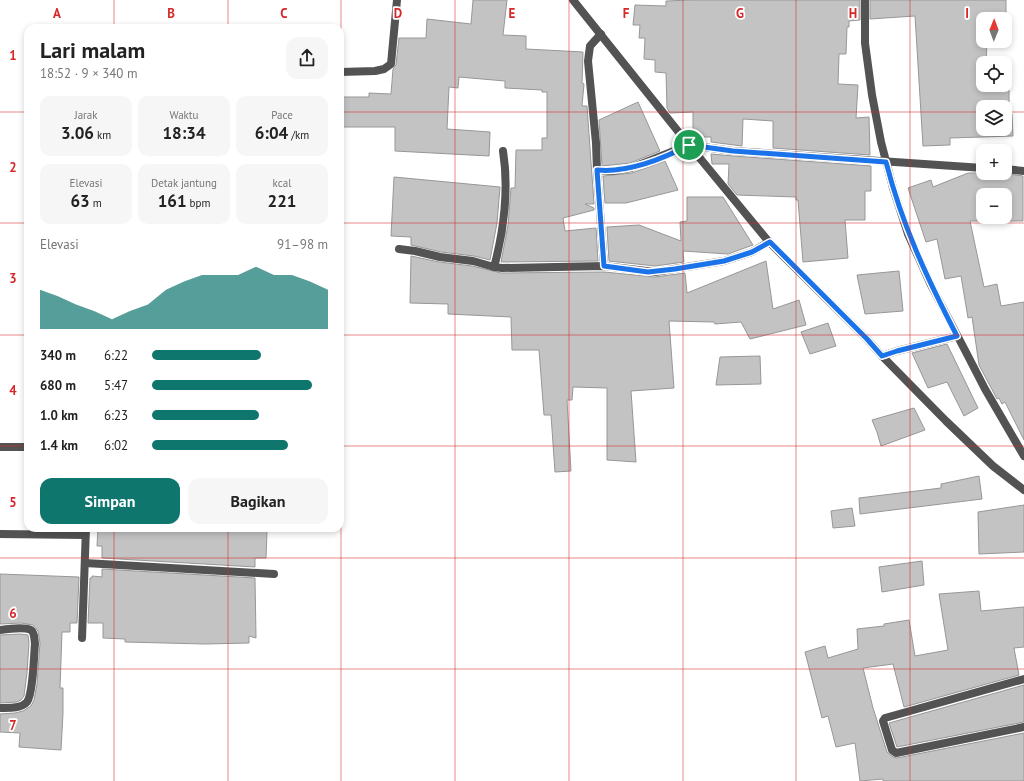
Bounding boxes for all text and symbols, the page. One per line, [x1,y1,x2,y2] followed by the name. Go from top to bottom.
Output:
[53,5,61,22] text: A
[167,5,175,22] text: B
[280,5,288,22] text: C
[394,5,402,22] text: D
[509,5,516,22] text: E
[623,5,630,22] text: F
[736,5,744,22] text: G
[849,5,857,22] text: H
[965,5,969,22] text: I
[976,12,1012,48] north arrow
[976,12,1012,224] map controls
[40,36,145,64] text: Lari malam
[286,37,328,79] button: share
[9,47,17,64] text: 1
[976,56,1012,92] button: locate
[40,65,137,82] text: 18:52 · 9 × 340 m
[976,100,1012,136] button: layers
[74,108,98,122] text: Jarak
[169,108,199,122] text: Waktu
[271,108,293,122] text: Pace
[61,122,94,144] text: 3.06
[162,122,206,144] text: 18:34
[255,122,288,144] text: 6:04
[94,128,111,142] text: km
[288,128,309,142] text: /km
[672,128,706,162] pin
[678,134,700,156] icon: arrive
[976,144,1012,180] button: +
[9,159,17,176] text: 2
[70,176,102,190] text: Elevasi
[151,176,217,190] text: Detak jantung
[273,176,291,190] text: kcal
[976,188,1012,224] button: −
[70,190,90,212] text: 63
[158,190,187,212] text: 161
[268,190,296,212] text: 221
[90,196,102,210] text: m
[187,196,210,210] text: bpm
[40,236,79,253] text: Elevasi
[277,236,328,253] text: 91–98 m
[9,270,17,287] text: 3
[40,347,76,364] text: 340 m
[104,347,128,364] text: 6:22
[40,377,76,394] text: 680 m
[104,377,128,394] text: 5:47
[9,382,17,399] text: 4
[40,407,78,424] text: 1.0 km
[104,407,128,424] text: 6:23
[40,437,78,454] text: 1.4 km
[104,437,128,454] text: 6:02
[40,478,180,524] button: Simpan
[188,478,328,524] button: Bagikan
[9,494,17,511] text: 5
[9,605,17,622] text: 6
[9,717,17,734] text: 7

